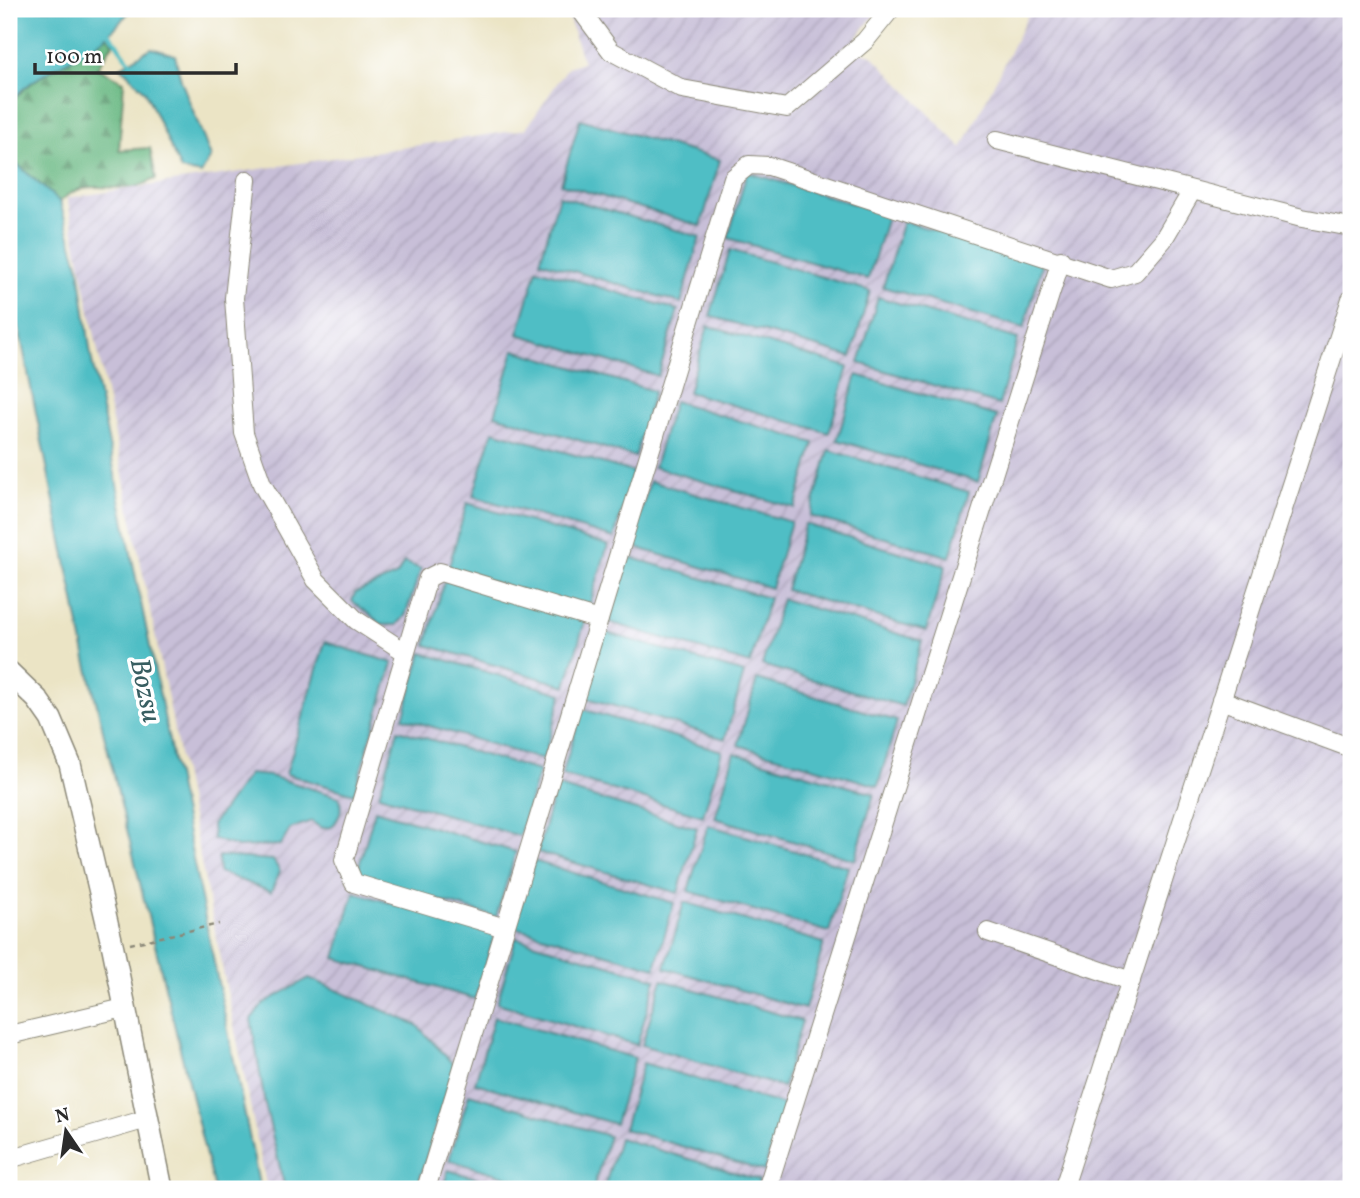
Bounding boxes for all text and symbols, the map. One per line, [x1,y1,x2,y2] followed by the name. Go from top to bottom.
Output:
[35,32,236,76] scale bar
[46,43,103,72] text: 100 m
[119,655,170,726] water label: Bozsu
[32,1096,102,1166] north arrow
[53,1102,72,1131] text: N

